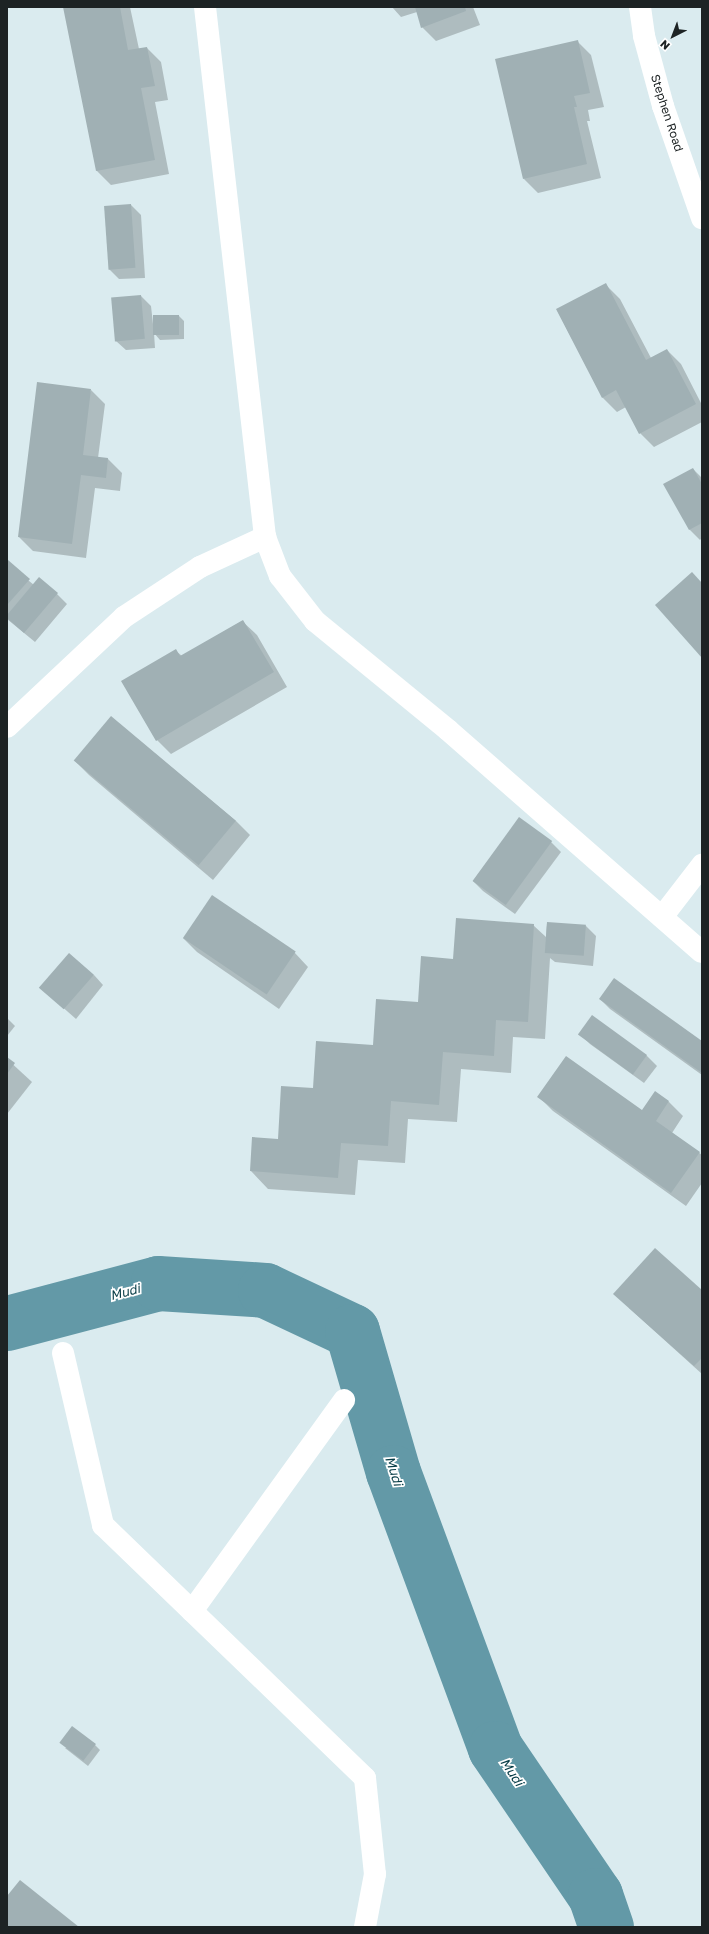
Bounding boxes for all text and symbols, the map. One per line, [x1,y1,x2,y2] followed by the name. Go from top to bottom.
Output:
[653,16,693,56] north arrow
[657,38,672,53] text: N
[648,72,686,154] street label: Stephen Road
[108,1281,142,1303] water label: Mudi
[382,1454,406,1488] water label: Mudi
[497,1755,527,1789] water label: Mudi

